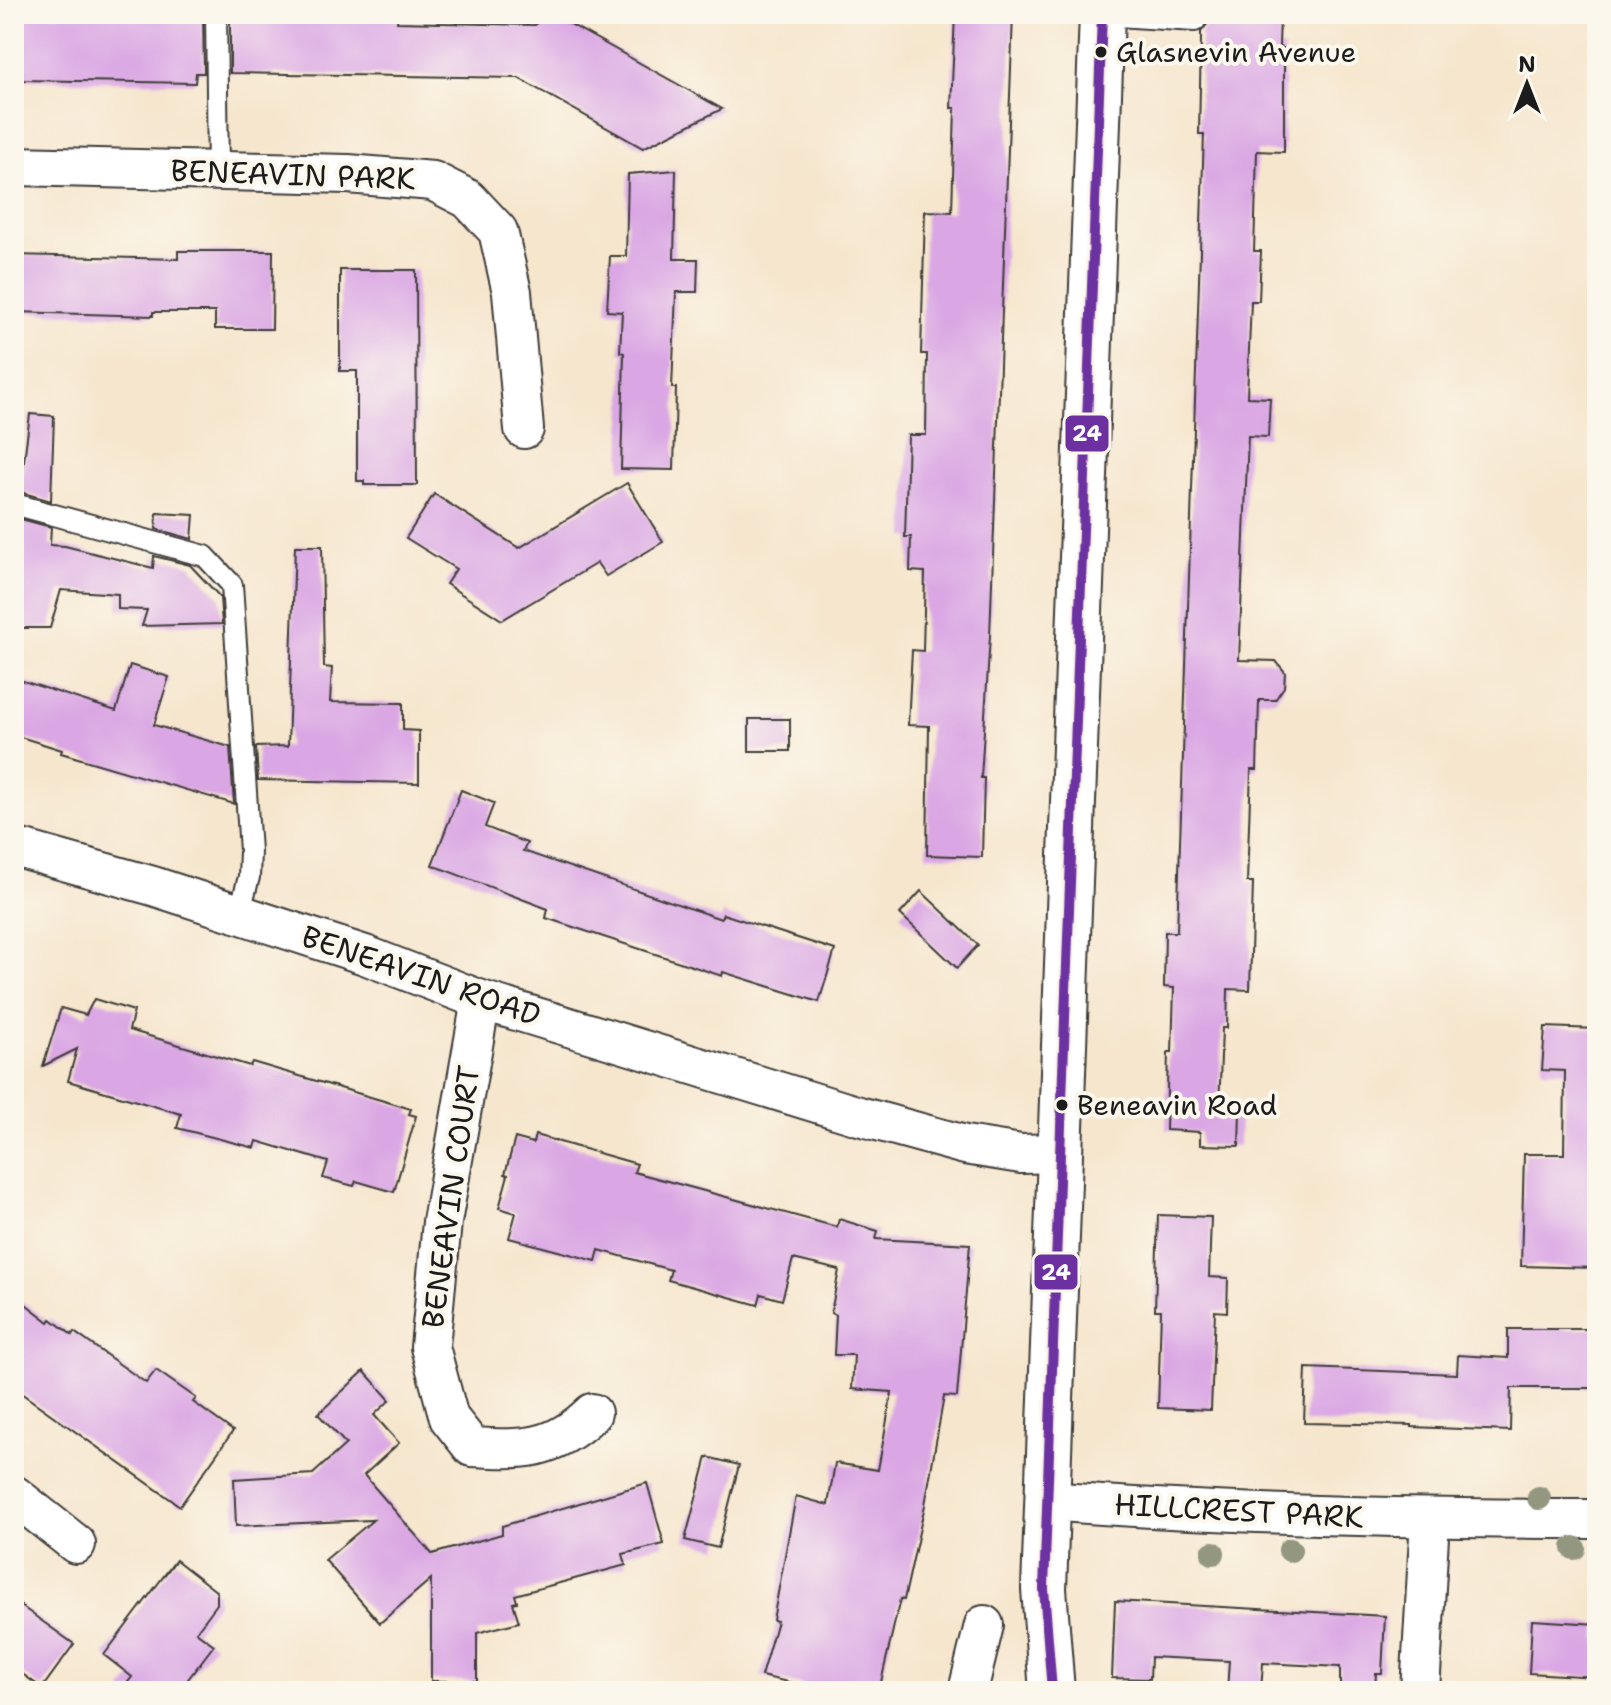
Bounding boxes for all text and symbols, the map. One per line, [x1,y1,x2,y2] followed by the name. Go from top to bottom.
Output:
[1116,33,1356,71] place label: Glasnevin Avenue
[1093,44,1109,60] marker: Glasnevin Avenue
[1487,44,1567,124] north arrow
[1518,50,1536,79] text: N
[170,150,416,199] street label: BENEAVIN PARK
[1064,414,1110,453] line badge: 24
[1072,419,1103,448] text: 24
[296,915,546,1036] street label: BENEAVIN ROAD
[412,1063,489,1331] street label: BENEAVIN COURT
[1077,1086,1277,1124] place label: Beneavin Road
[1054,1097,1070,1113] marker: Beneavin Road
[1033,1253,1079,1291] line badge: 24
[1041,1258,1072,1287] text: 24
[1113,1483,1365,1538] street label: HILLCREST PARK

